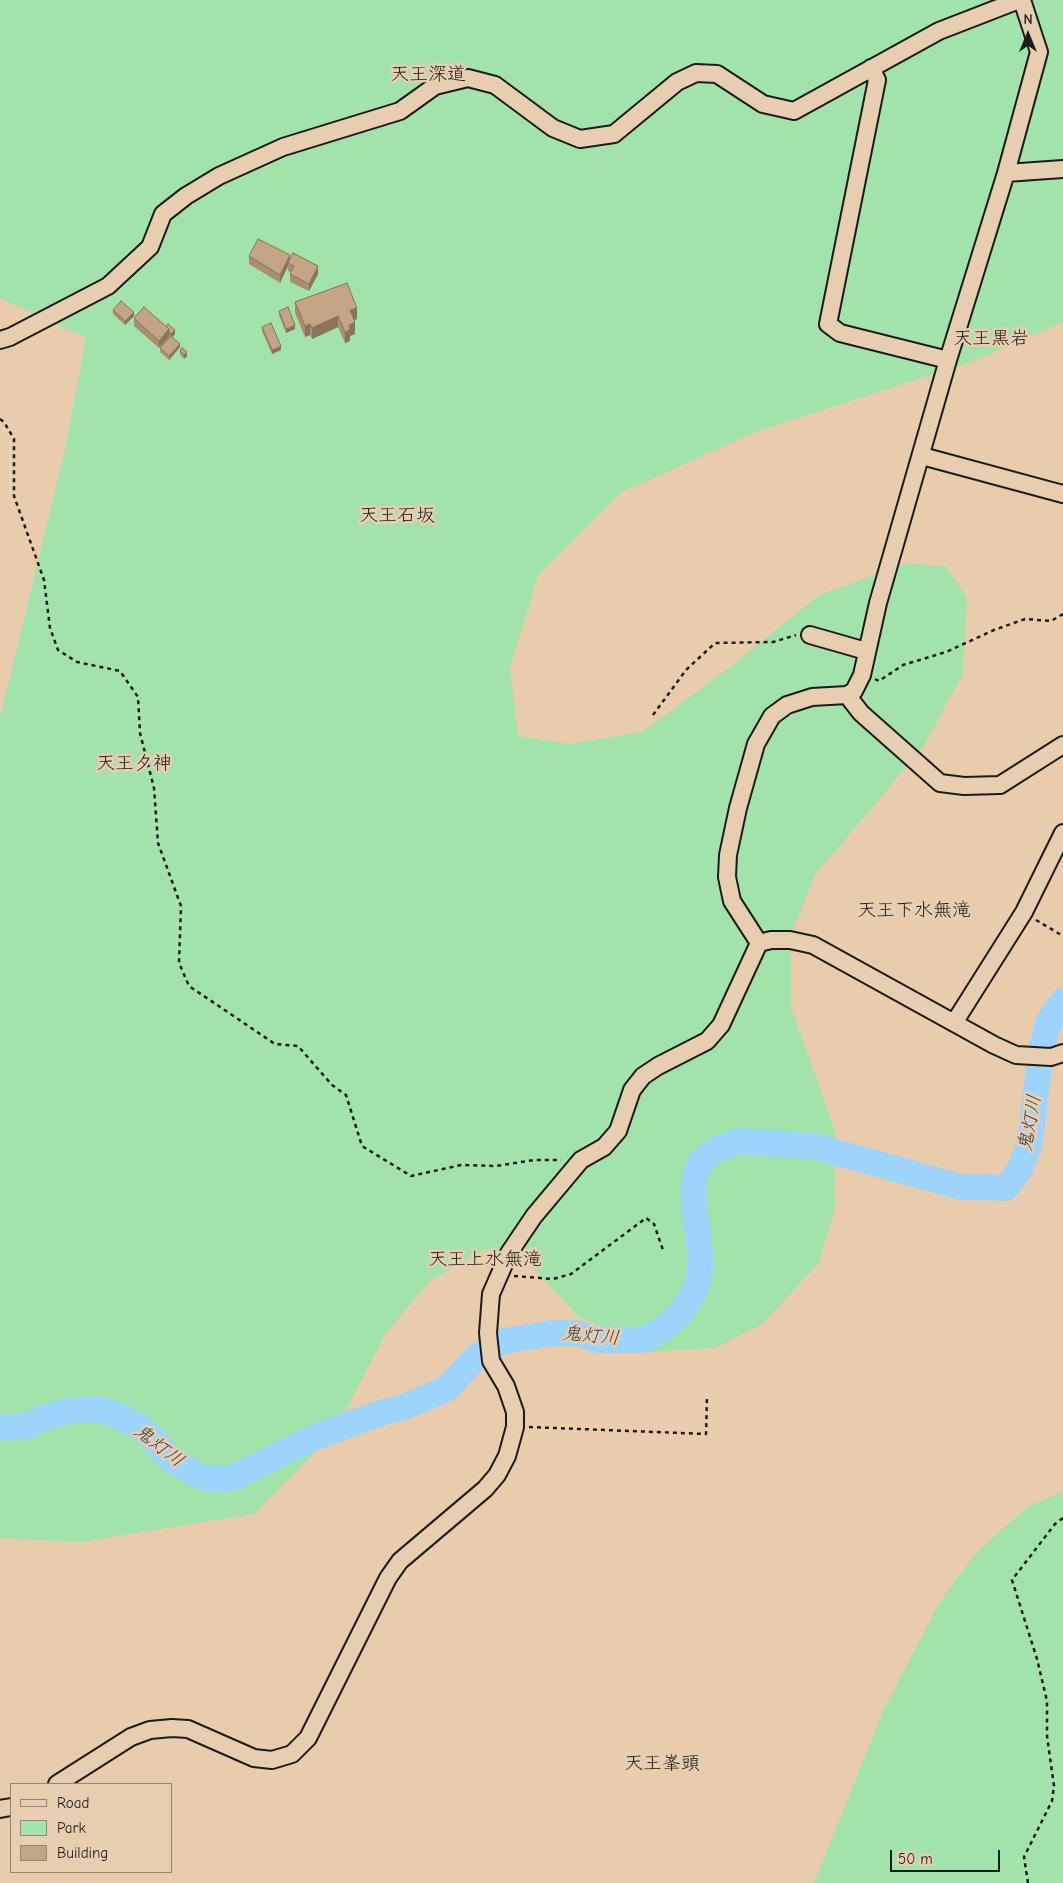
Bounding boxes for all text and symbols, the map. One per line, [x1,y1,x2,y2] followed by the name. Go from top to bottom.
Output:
[1003,10,1053,60] north arrow
[1023,11,1033,28] text: N
[390,64,466,86] district label: 天王深道
[953,328,1029,350] district label: 天王黒岩
[359,505,435,527] district label: 天王石坂
[96,753,172,775] district label: 天王夕神
[857,900,971,922] district label: 天王下水無滝
[1014,1093,1046,1153] water label: 鬼灯川
[428,1249,542,1271] district label: 天王上水無滝
[562,1322,620,1350] water label: 鬼灯川
[130,1419,188,1473] water label: 鬼灯川
[624,1753,700,1775] district label: 天王峯頭
[10,1783,172,1873] legend
[57,1794,89,1812] text: Road
[57,1819,86,1837] text: Park
[893,1840,1003,1872] scale bar
[57,1844,108,1862] text: Building
[898,1850,933,1868] text: 50 m

